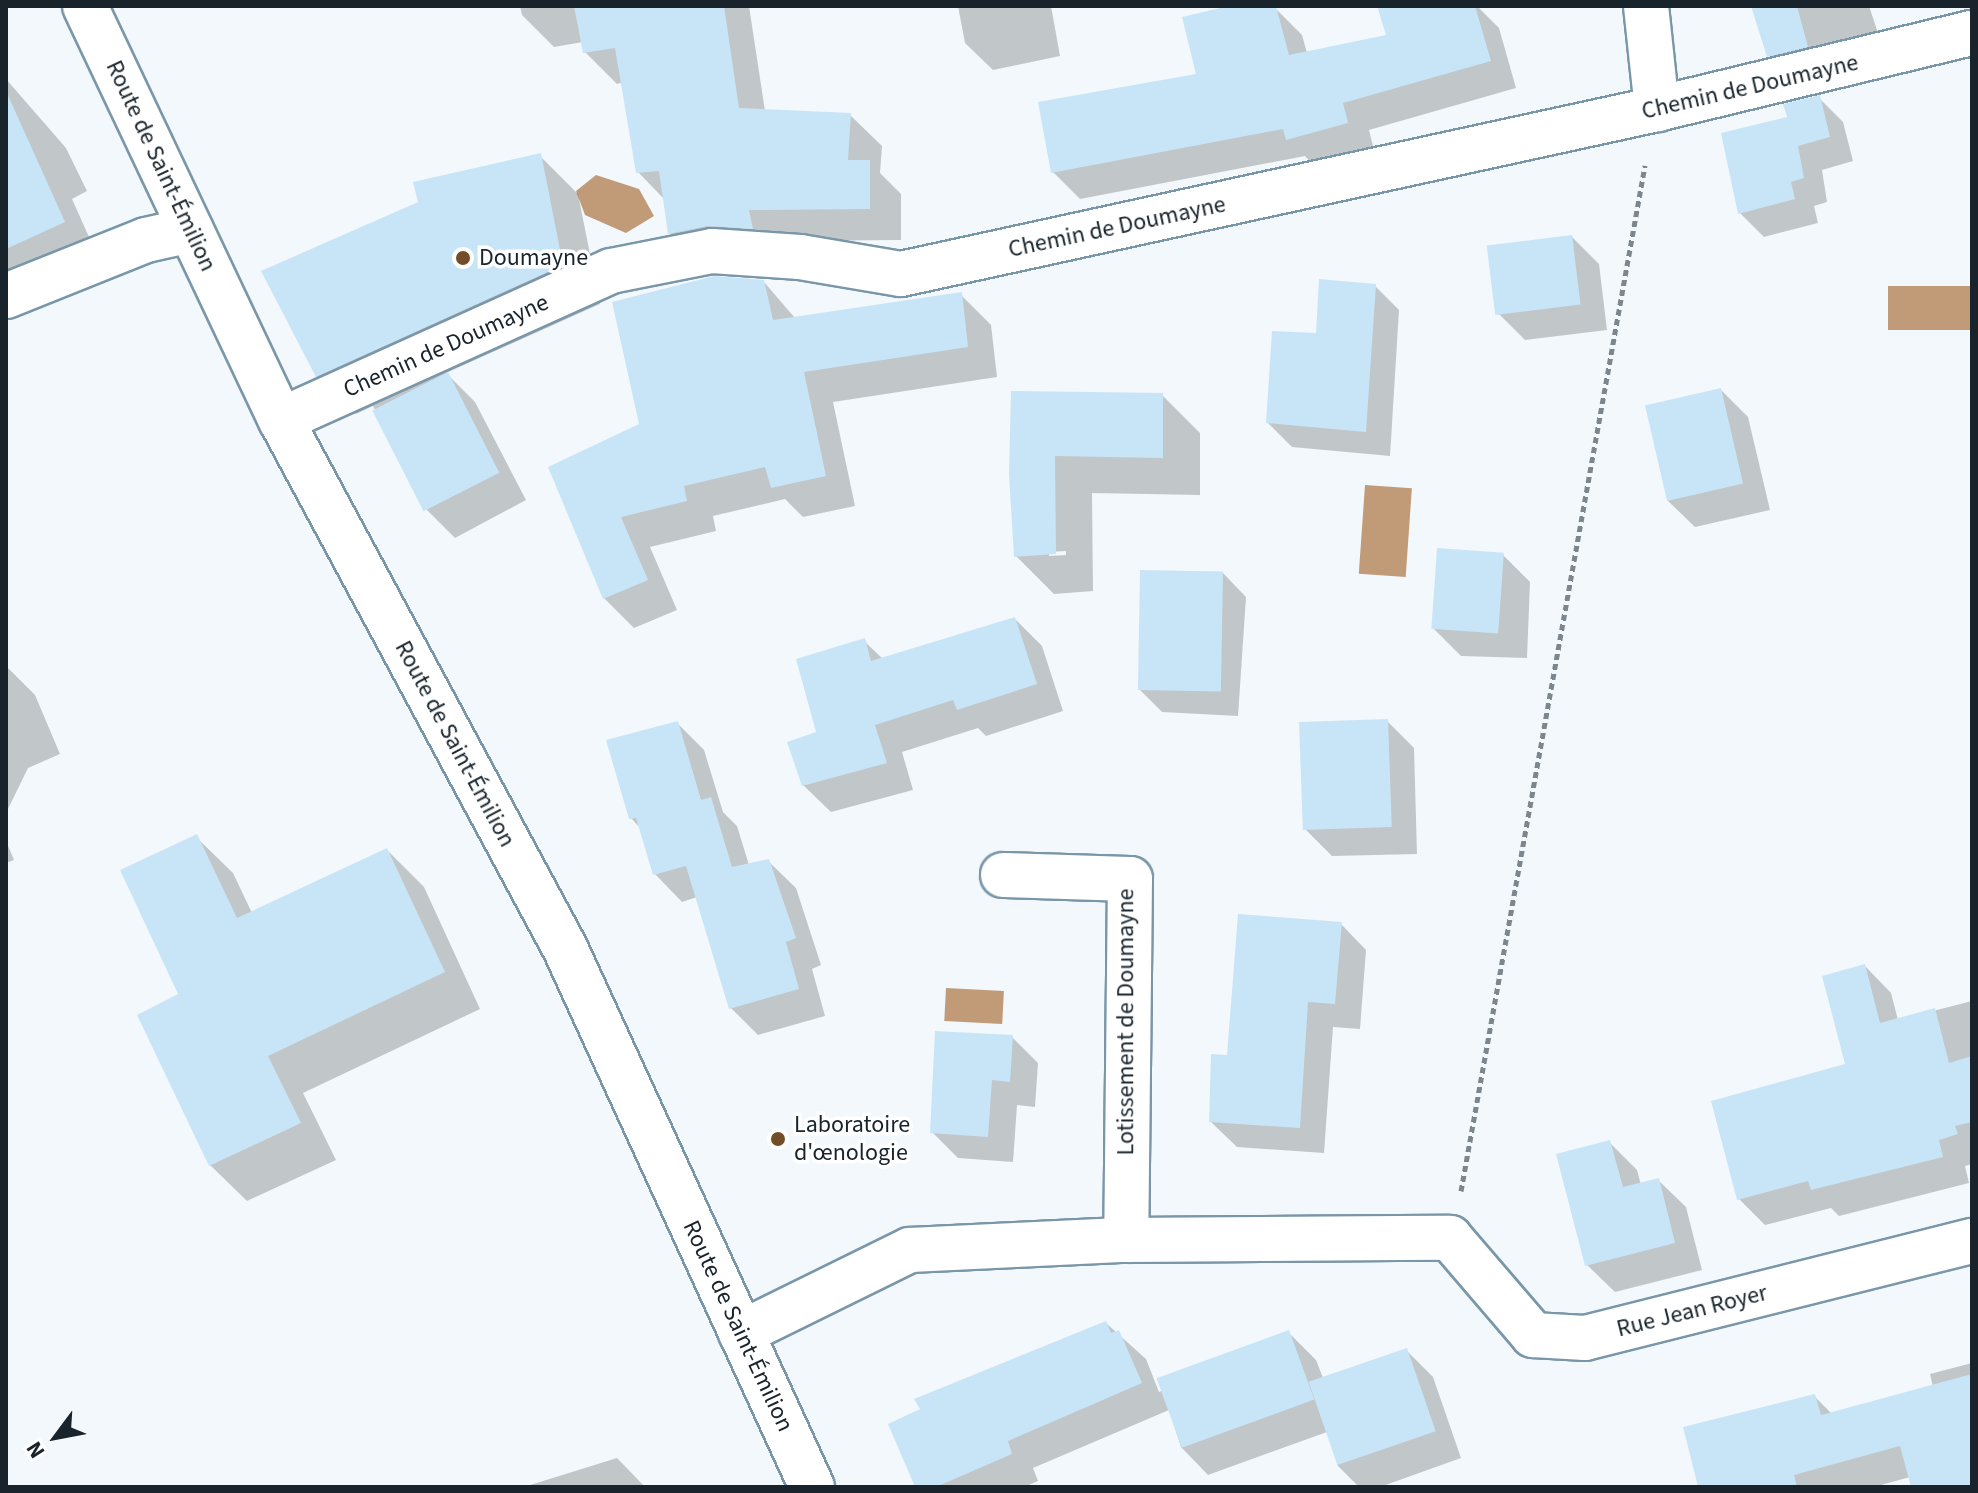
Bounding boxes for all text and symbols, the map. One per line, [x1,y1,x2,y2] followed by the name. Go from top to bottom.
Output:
[1639,48,1861,126] street label: Chemin de Doumayne
[99,56,223,276] street label: Route de Saint-Émilion
[1006,190,1228,264] street label: Chemin de Doumayne
[479,244,588,272] place label: Doumayne
[454,249,472,267] marker: Doumayne
[339,288,553,404] street label: Chemin de Doumayne
[388,636,522,852] street label: Route de Saint-Émilion
[1112,889,1140,1155] street label: Lotissement de Doumayne
[794,1111,910,1167] place label: Laboratoire d'œnologie
[769,1130,787,1148] marker: Laboratoire d'œnologie
[676,1216,800,1436] street label: Route de Saint-Émilion
[1614,1278,1770,1344] street label: Rue Jean Royer
[16,1397,96,1477] north arrow
[18,1435,53,1464] text: N

